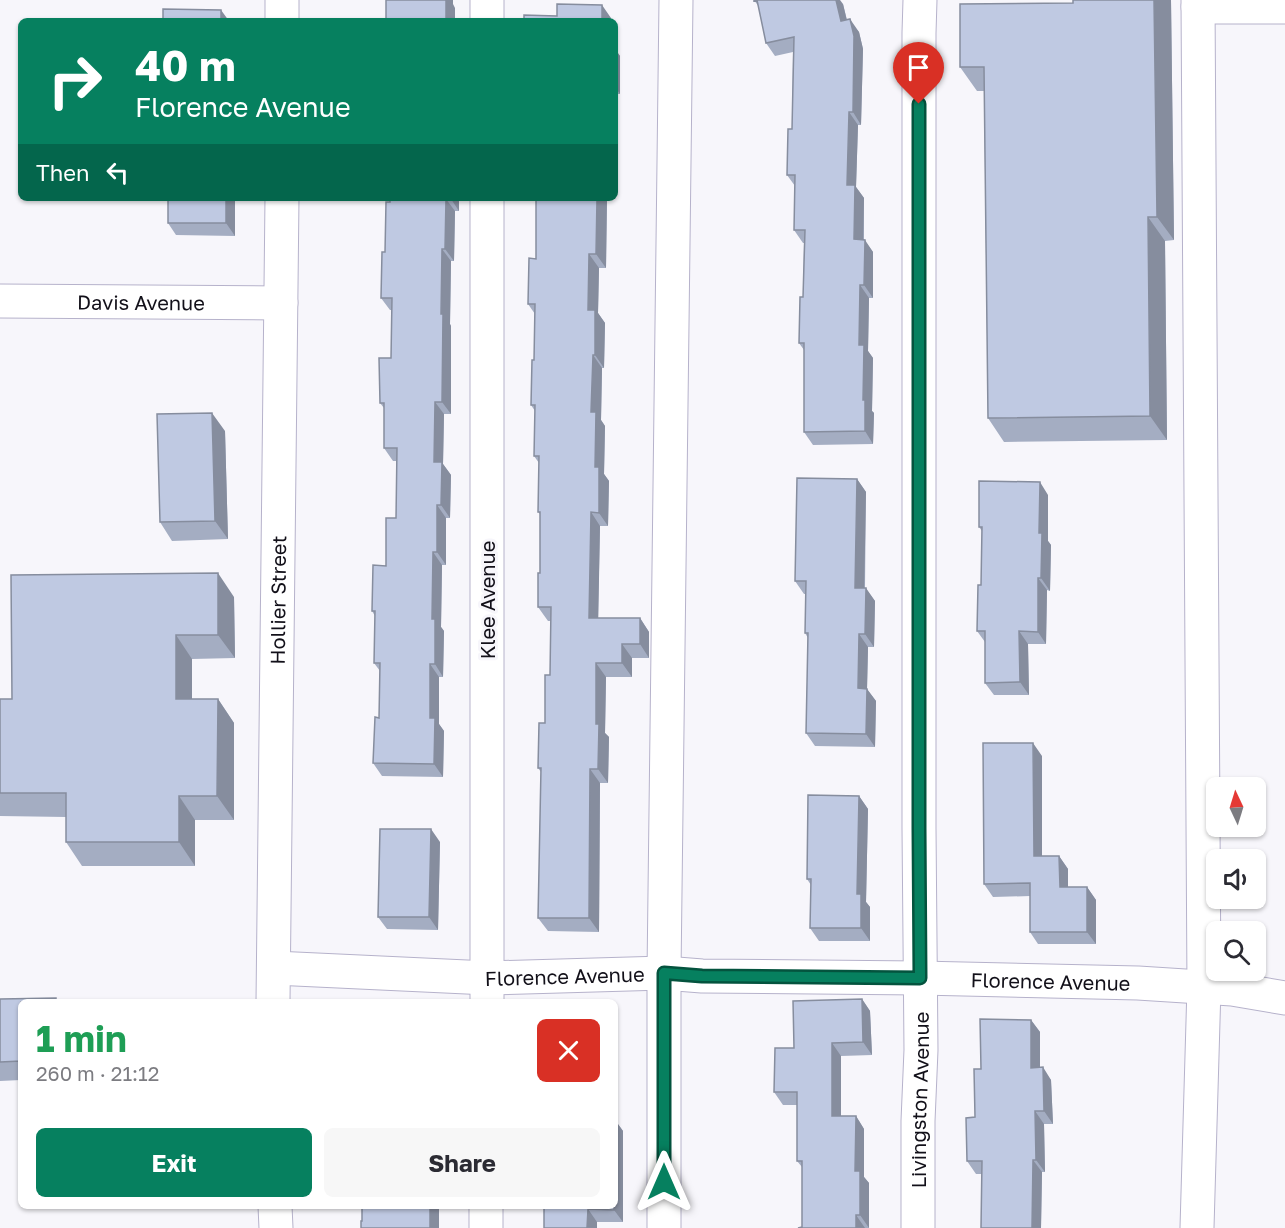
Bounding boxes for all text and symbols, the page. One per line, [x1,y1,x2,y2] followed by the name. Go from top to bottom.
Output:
[135,40,236,90] text: 40 m
[36,42,114,120] icon: right
[893,42,944,104] pin
[902,51,935,84] icon: arrive
[135,91,351,123] text: Florence Avenue
[101,156,134,189] icon: left
[36,159,89,186] text: Then
[77,290,205,314] street label: Davis Avenue
[265,535,290,665] street label: Hollier Street
[475,541,499,659] street label: Klee Avenue
[1206,777,1266,837] north arrow
[1206,777,1266,981] map controls
[1206,849,1266,909] button: sound
[1206,921,1266,981] button: search
[485,962,645,990] street label: Florence Avenue
[970,967,1131,995] street label: Florence Avenue
[906,1012,933,1188] street label: Livingston Avenue
[36,1017,127,1060] text: 1 min
[537,1019,600,1082] button: close
[36,1061,159,1085] text: 260 m · 21:12
[36,1128,312,1197] button: Exit
[324,1128,600,1197] button: Share
[632,1150,696,1214] position arrow

